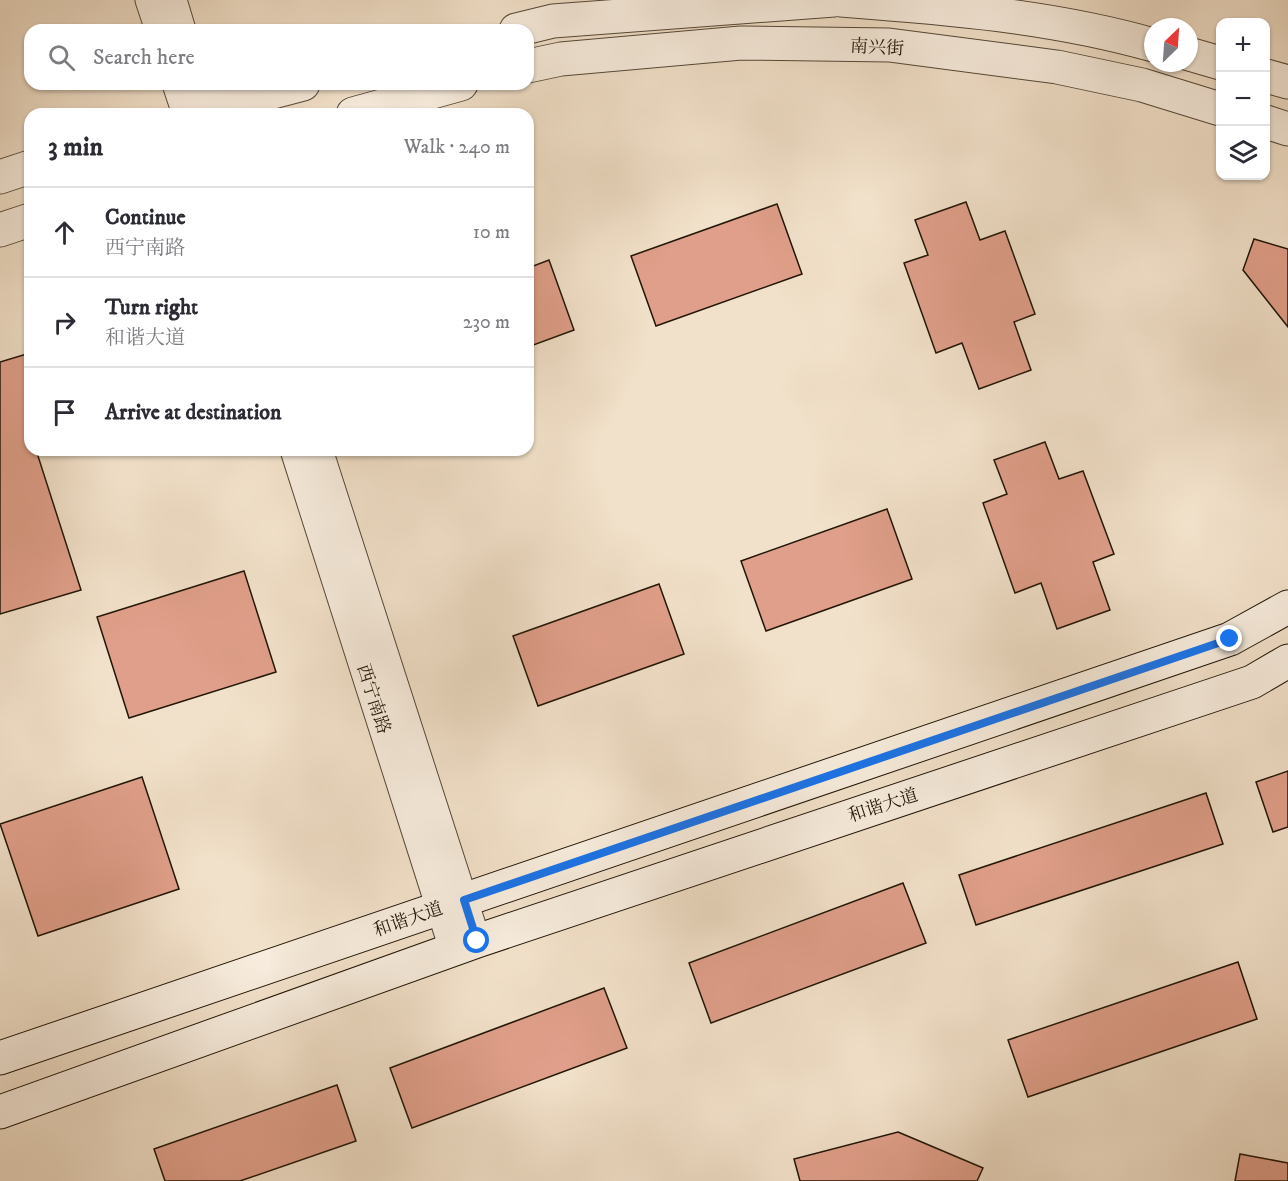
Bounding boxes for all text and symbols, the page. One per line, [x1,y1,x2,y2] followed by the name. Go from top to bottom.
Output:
[1144,18,1198,72] north arrow
[1216,18,1270,180] map controls
[1216,18,1270,72] button: +
[24,24,534,90] search box
[849,36,904,60] street label: 南兴街
[45,41,78,74] icon: search
[93,44,195,71] text: Search here
[1216,72,1270,126] button: −
[1216,126,1270,180] button: layers
[48,131,103,164] text: 3 min
[404,135,510,160] text: Walk · 240 m
[105,204,186,231] text: Continue
[48,216,81,249] icon: ahead
[473,220,510,245] text: 10 m
[105,236,185,261] text: 西宁南路
[105,294,198,321] text: Turn right
[48,306,81,339] icon: right
[463,310,510,335] text: 230 m
[105,326,185,351] text: 和谐大道
[48,396,81,429] icon: arrive
[105,399,282,426] text: Arrive at destination
[1216,625,1242,651] route end
[351,662,395,737] street label: 西宁南路
[846,784,921,828] street label: 和谐大道
[371,898,446,942] street label: 和谐大道
[463,927,489,953] route start

